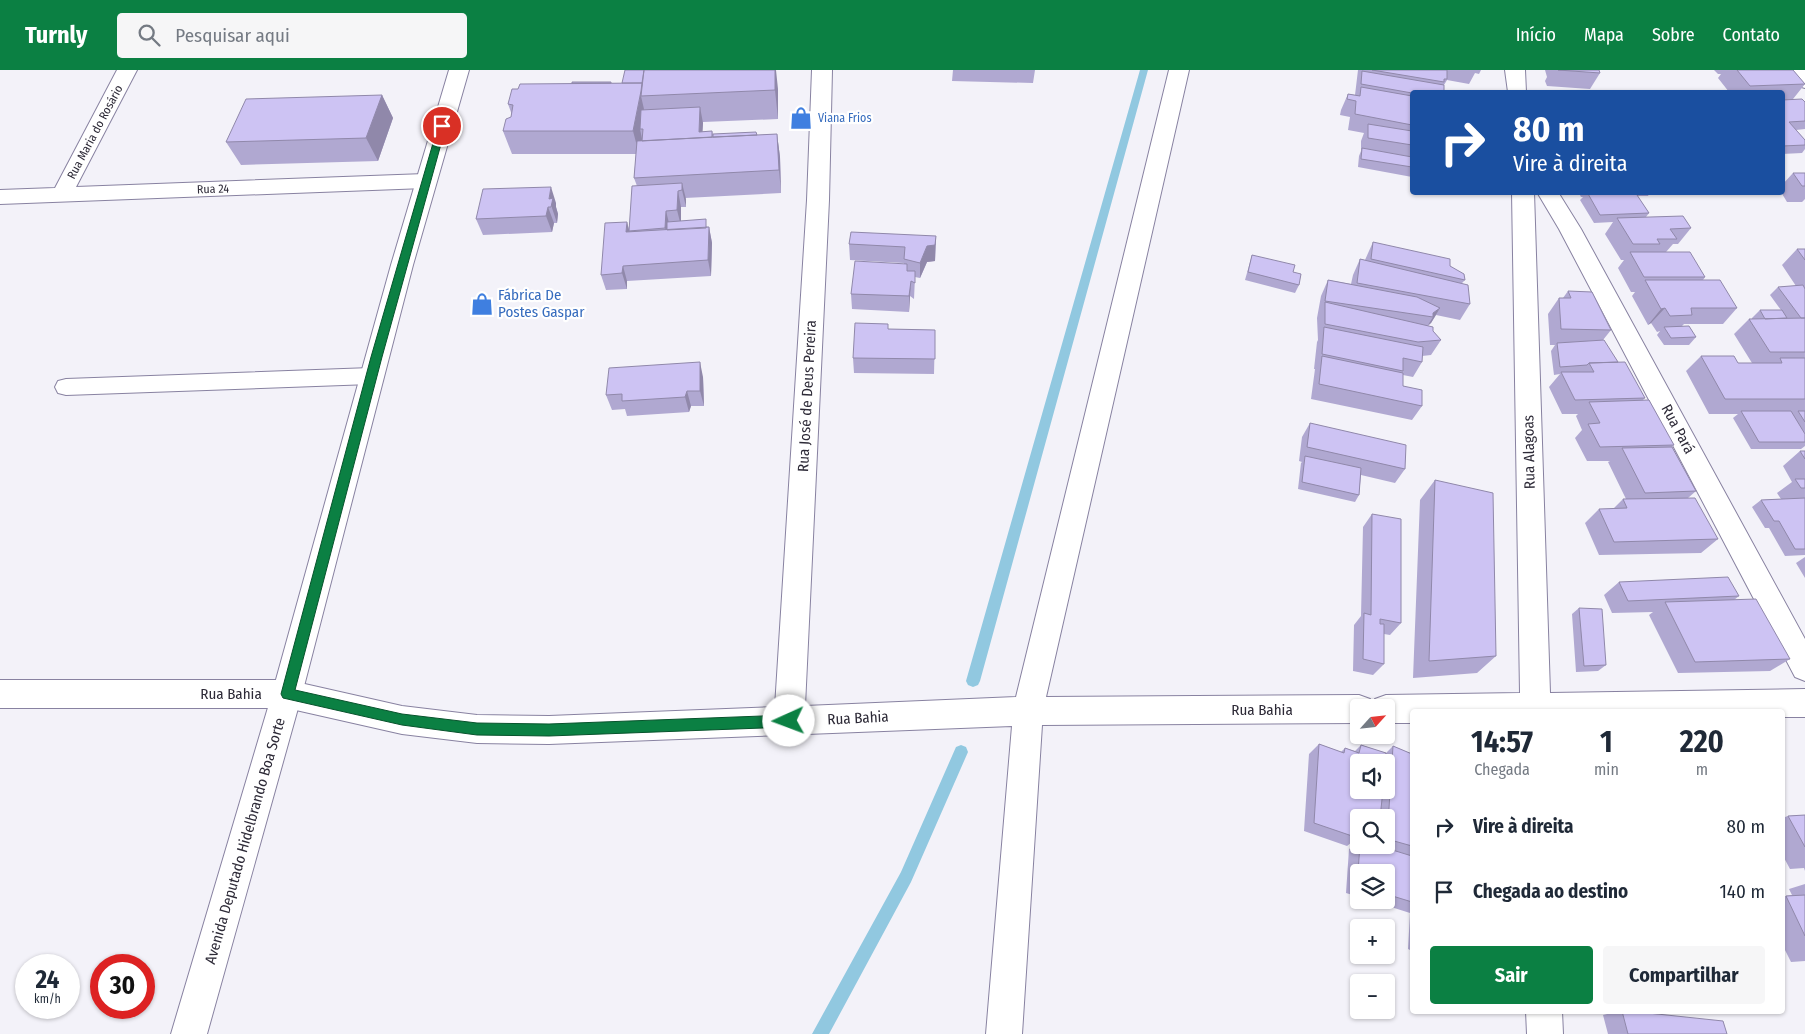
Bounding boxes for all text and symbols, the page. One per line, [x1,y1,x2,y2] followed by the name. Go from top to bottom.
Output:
[117,13,467,58] search box
[25,21,87,49] text: Turnly
[135,21,163,49] icon: search
[175,24,290,47] text: Pesquisar aqui
[1516,24,1556,46] text: Início
[1584,24,1624,46] text: Mapa
[1652,24,1695,46] text: Sobre
[1723,24,1780,46] text: Contato
[64,83,126,181] street label: Rua Maria do Rosário
[421,105,463,147] pin
[788,105,814,131] shop icon: Viana Frios
[1513,108,1585,150] text: 80 m
[1430,110,1495,175] icon: right
[818,111,872,125] place label: Viana Frios
[428,112,456,140] icon: arrive
[1513,150,1627,177] text: Vire à direita
[197,181,230,197] street label: Rua 24
[498,286,585,321] place label: Fábrica De Postes Gaspar
[469,291,495,317] shop icon: Fábrica De Postes Gaspar
[794,320,820,472] street label: Rua José de Deus Pereira
[1658,401,1698,457] street label: Rua Pará
[1519,415,1539,489] street label: Rua Alagoas
[200,685,262,703] street label: Rua Bahia
[762,694,814,746] position arrow
[1350,699,1395,744] north arrow
[1350,699,1395,1019] map controls
[1231,701,1293,719] street label: Rua Bahia
[827,707,889,729] street label: Rua Bahia
[201,716,289,966] street label: Avenida Deputado Hidelbrando Boa Sorte
[1471,724,1533,760] text: 14:57
[1600,724,1613,760] text: 1
[1680,724,1724,760] text: 220
[1350,754,1395,799] button: sound
[1474,760,1530,779] text: Chegada
[1594,760,1619,779] text: min
[1696,760,1708,779] text: m
[1350,809,1395,854] button: search
[1430,813,1458,841] icon: right
[1473,815,1574,838] text: Vire à direita
[1727,815,1765,838] text: 80 m
[1350,864,1395,909] button: layers
[1430,878,1458,906] icon: arrive
[1473,880,1628,903] text: Chegada ao destino
[1719,880,1765,903] text: 140 m
[1350,919,1395,964] button: +
[1430,946,1593,1004] button: Sair
[1603,946,1765,1004] button: Compartilhar
[90,954,155,1019] speed limit sign: 30
[36,965,59,995] text: 24
[1350,974,1395,1019] button: −
[34,992,61,1006] text: km/h

